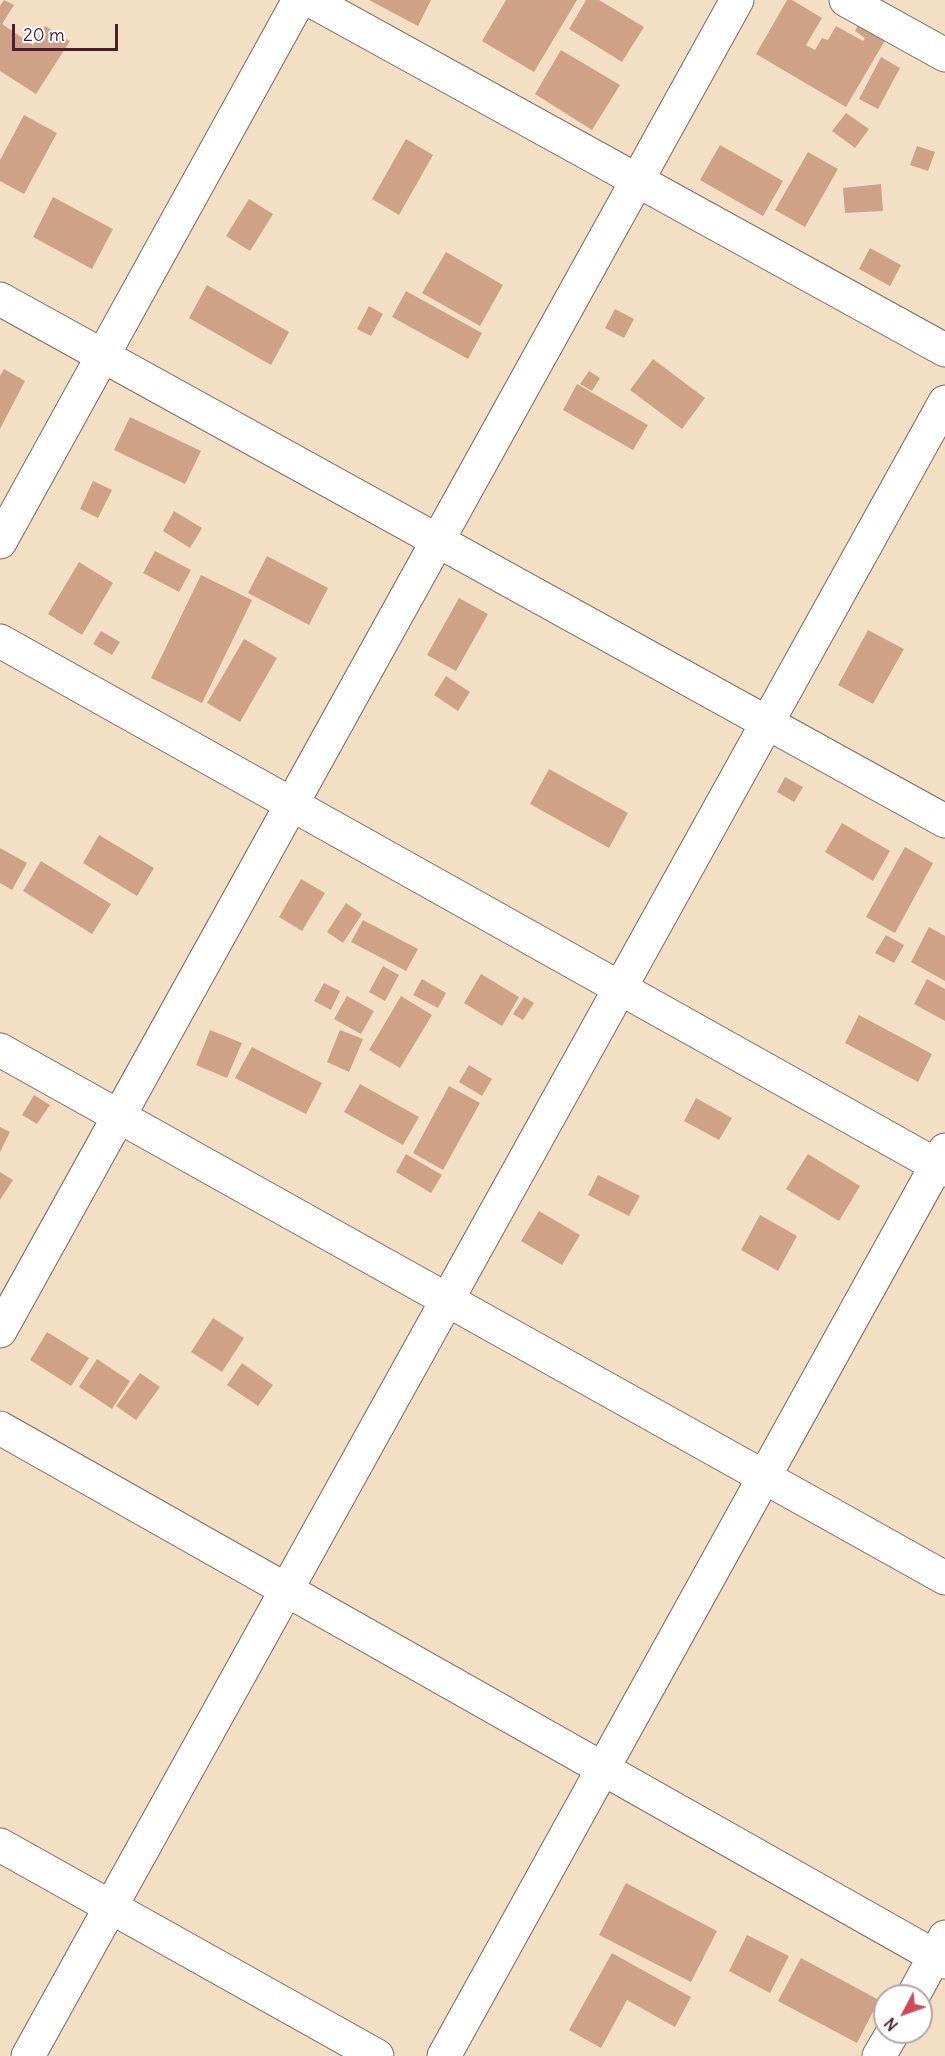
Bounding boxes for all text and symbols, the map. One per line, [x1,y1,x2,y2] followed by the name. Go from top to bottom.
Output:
[15,12,122,50] scale bar
[23,23,65,46] text: 20 m
[873,1984,933,2044] north arrow
[880,2014,902,2035] text: N

